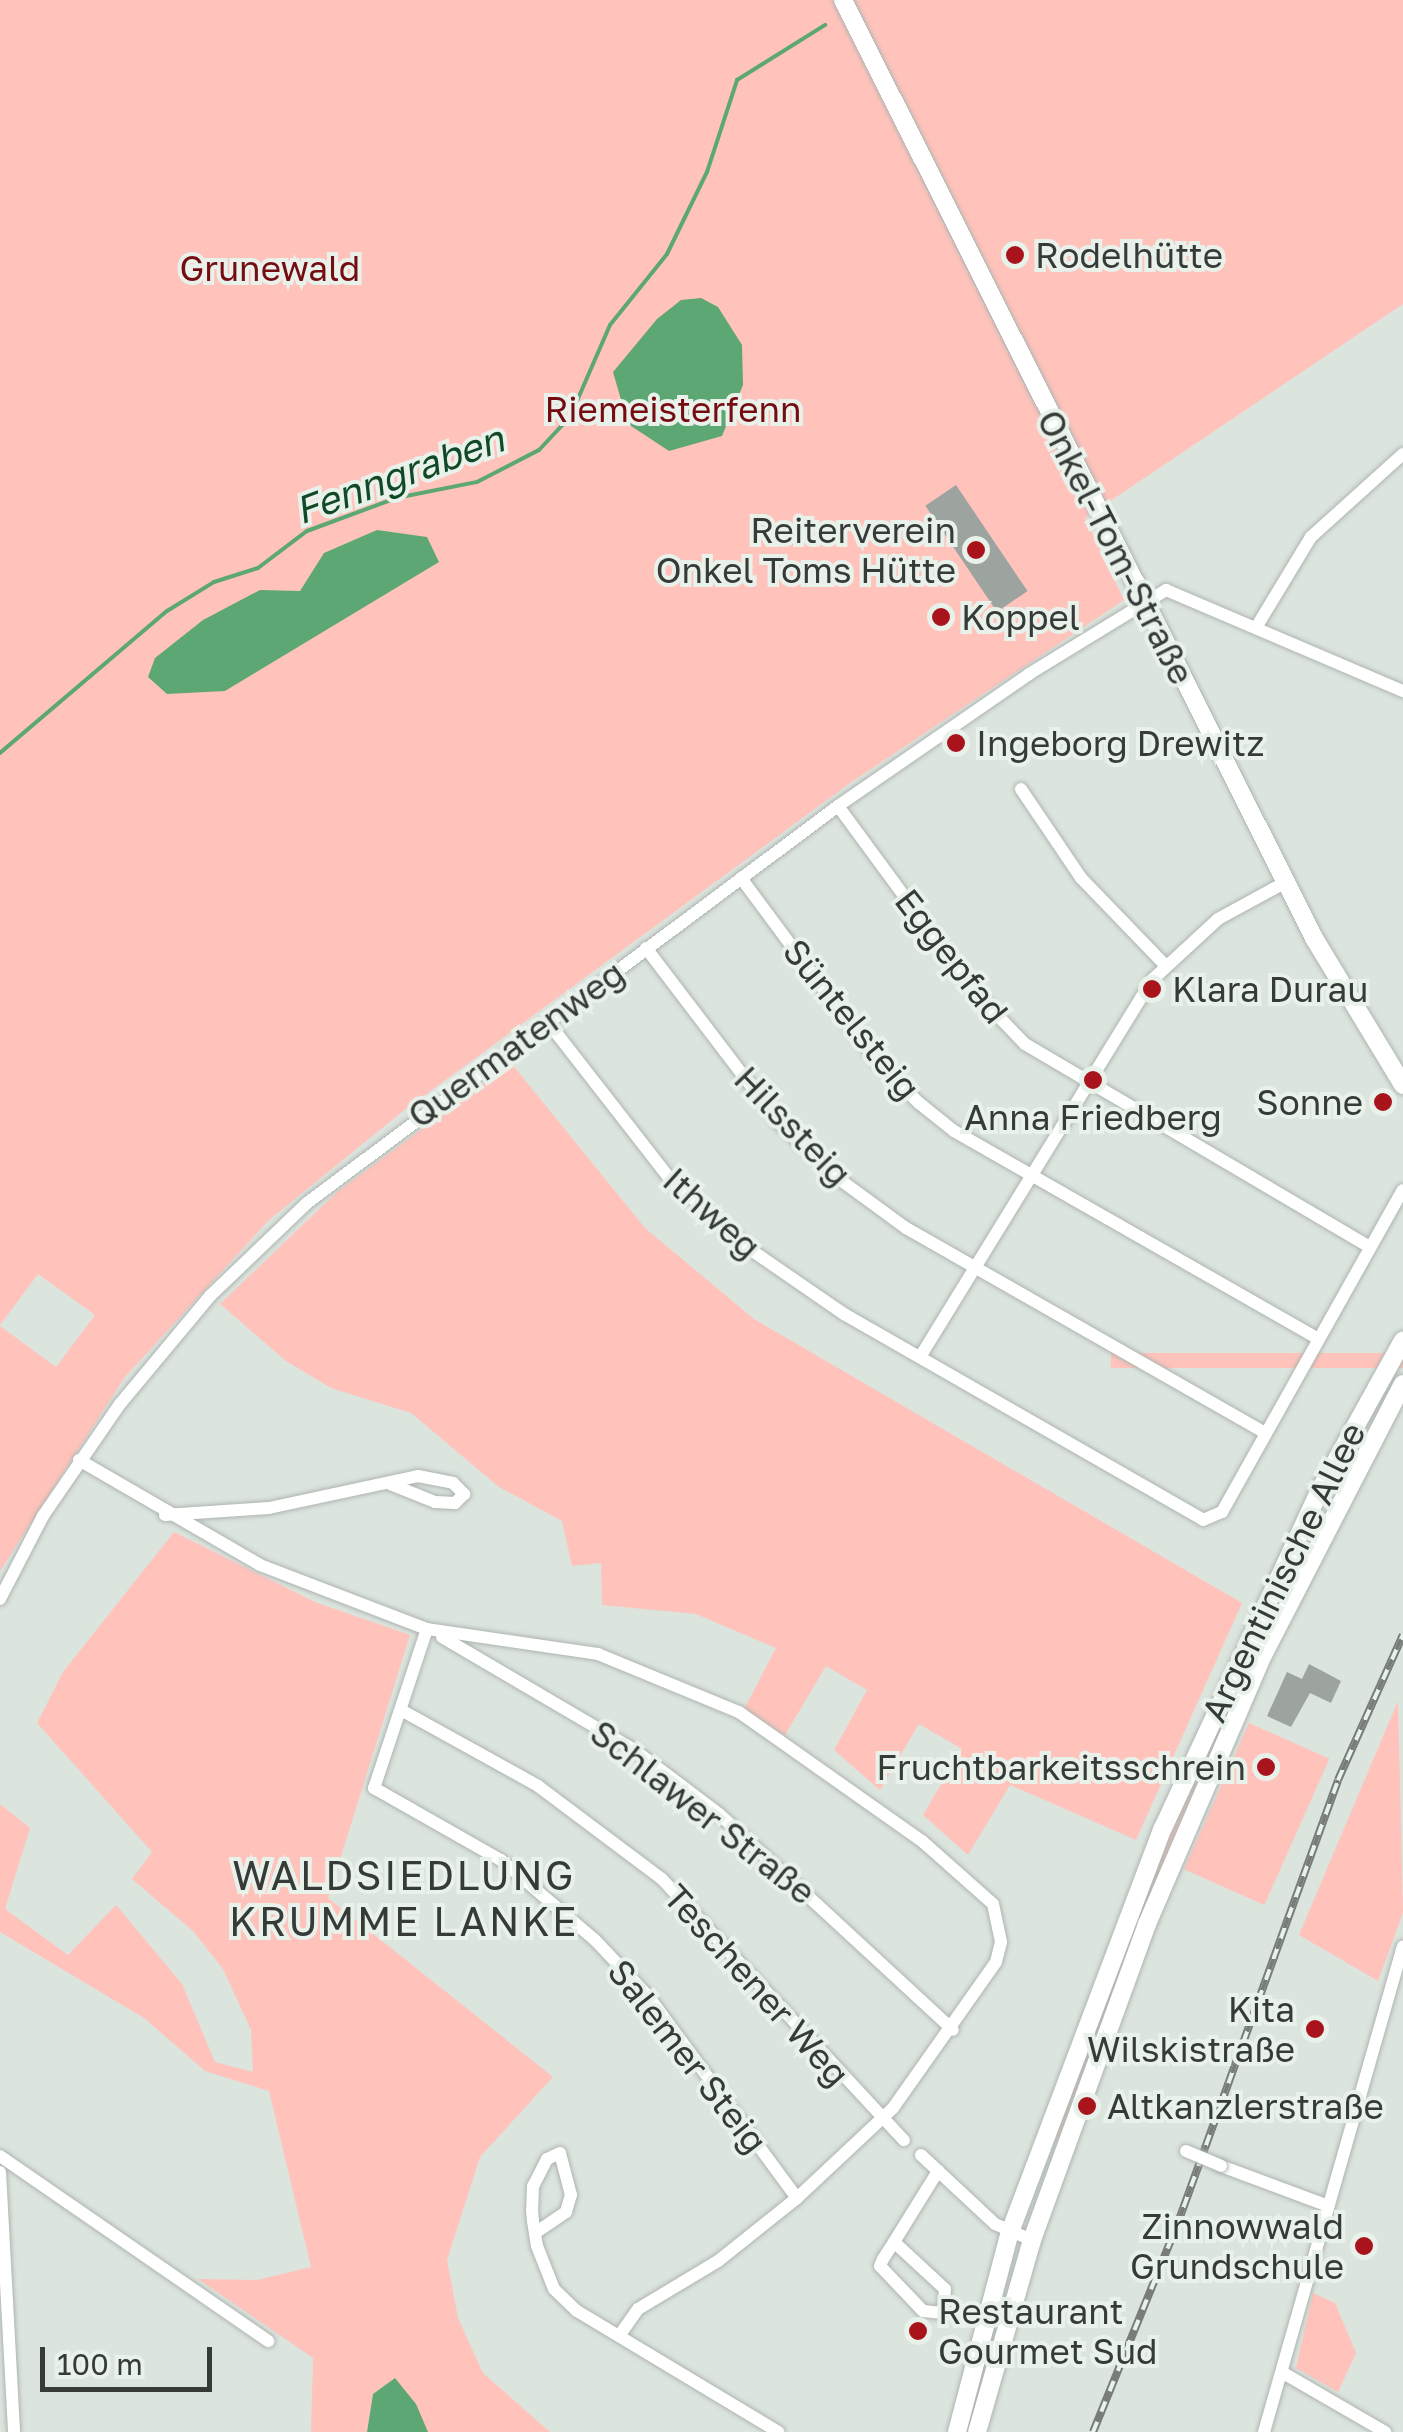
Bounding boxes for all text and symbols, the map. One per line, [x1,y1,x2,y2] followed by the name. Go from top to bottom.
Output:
[1035,234,1223,276] place label: Rodelhütte
[1004,244,1026,266] marker: Rodelhütte
[180,247,360,289] park label: Grunewald
[544,388,802,430] park label: Riemeisterfenn
[1029,403,1203,691] street label: Onkel-Tom-Straße
[288,415,510,533] water label: Fenngraben
[656,509,956,591] place label: Reiterverein Onkel Toms Hütte
[965,539,987,561] marker: Reiterverein Onkel Toms Hütte
[961,596,1080,638] place label: Koppel
[930,606,952,628] marker: Koppel
[976,722,1264,764] place label: Ingeborg Drewitz
[945,732,967,754] marker: Ingeborg Drewitz
[887,880,1017,1032] street label: Eggepfad
[775,930,929,1108] street label: Süntelsteig
[400,952,632,1136] street label: Quermatenweg
[1172,968,1369,1010] place label: Klara Durau
[1141,978,1163,1000] marker: Klara Durau
[726,1058,860,1194] street label: Hilssteig
[1082,1069,1104,1091] marker: Anna Friedberg
[1256,1081,1363,1123] place label: Sonne
[1372,1091,1394,1113] marker: Sonne
[964,1096,1222,1138] place label: Anna Friedberg
[655,1159,769,1267] street label: Ithweg
[1192,1416,1374,1728] street label: Argentinische Allee
[582,1711,824,1913] street label: Schlawer Straße
[876,1746,1246,1788] place label: Fruchtbarkeitsschrein
[1255,1756,1277,1778] marker: Fruchtbarkeitsschrein
[229,1851,579,1945] district label: WALDSIEDLUNG KRUMME LANKE
[656,1876,858,2094] street label: Teschener Weg
[599,1951,777,2161] street label: Salemer Steig
[1087,1988,1295,2070] place label: Kita Wilskistraße
[1304,2018,1326,2040] marker: Kita Wilskistraße
[1107,2085,1384,2127] place label: Altkanzlerstraße
[1076,2095,1098,2117] marker: Altkanzlerstraße
[1130,2205,1344,2287] place label: Zinnowwald Grundschule
[1353,2235,1375,2257] marker: Zinnowwald Grundschule
[938,2290,1158,2372] place label: Restaurant Gourmet Sud
[907,2320,929,2342] marker: Restaurant Gourmet Sud
[45,2327,218,2389] scale bar
[57,2346,143,2382] text: 100 m

